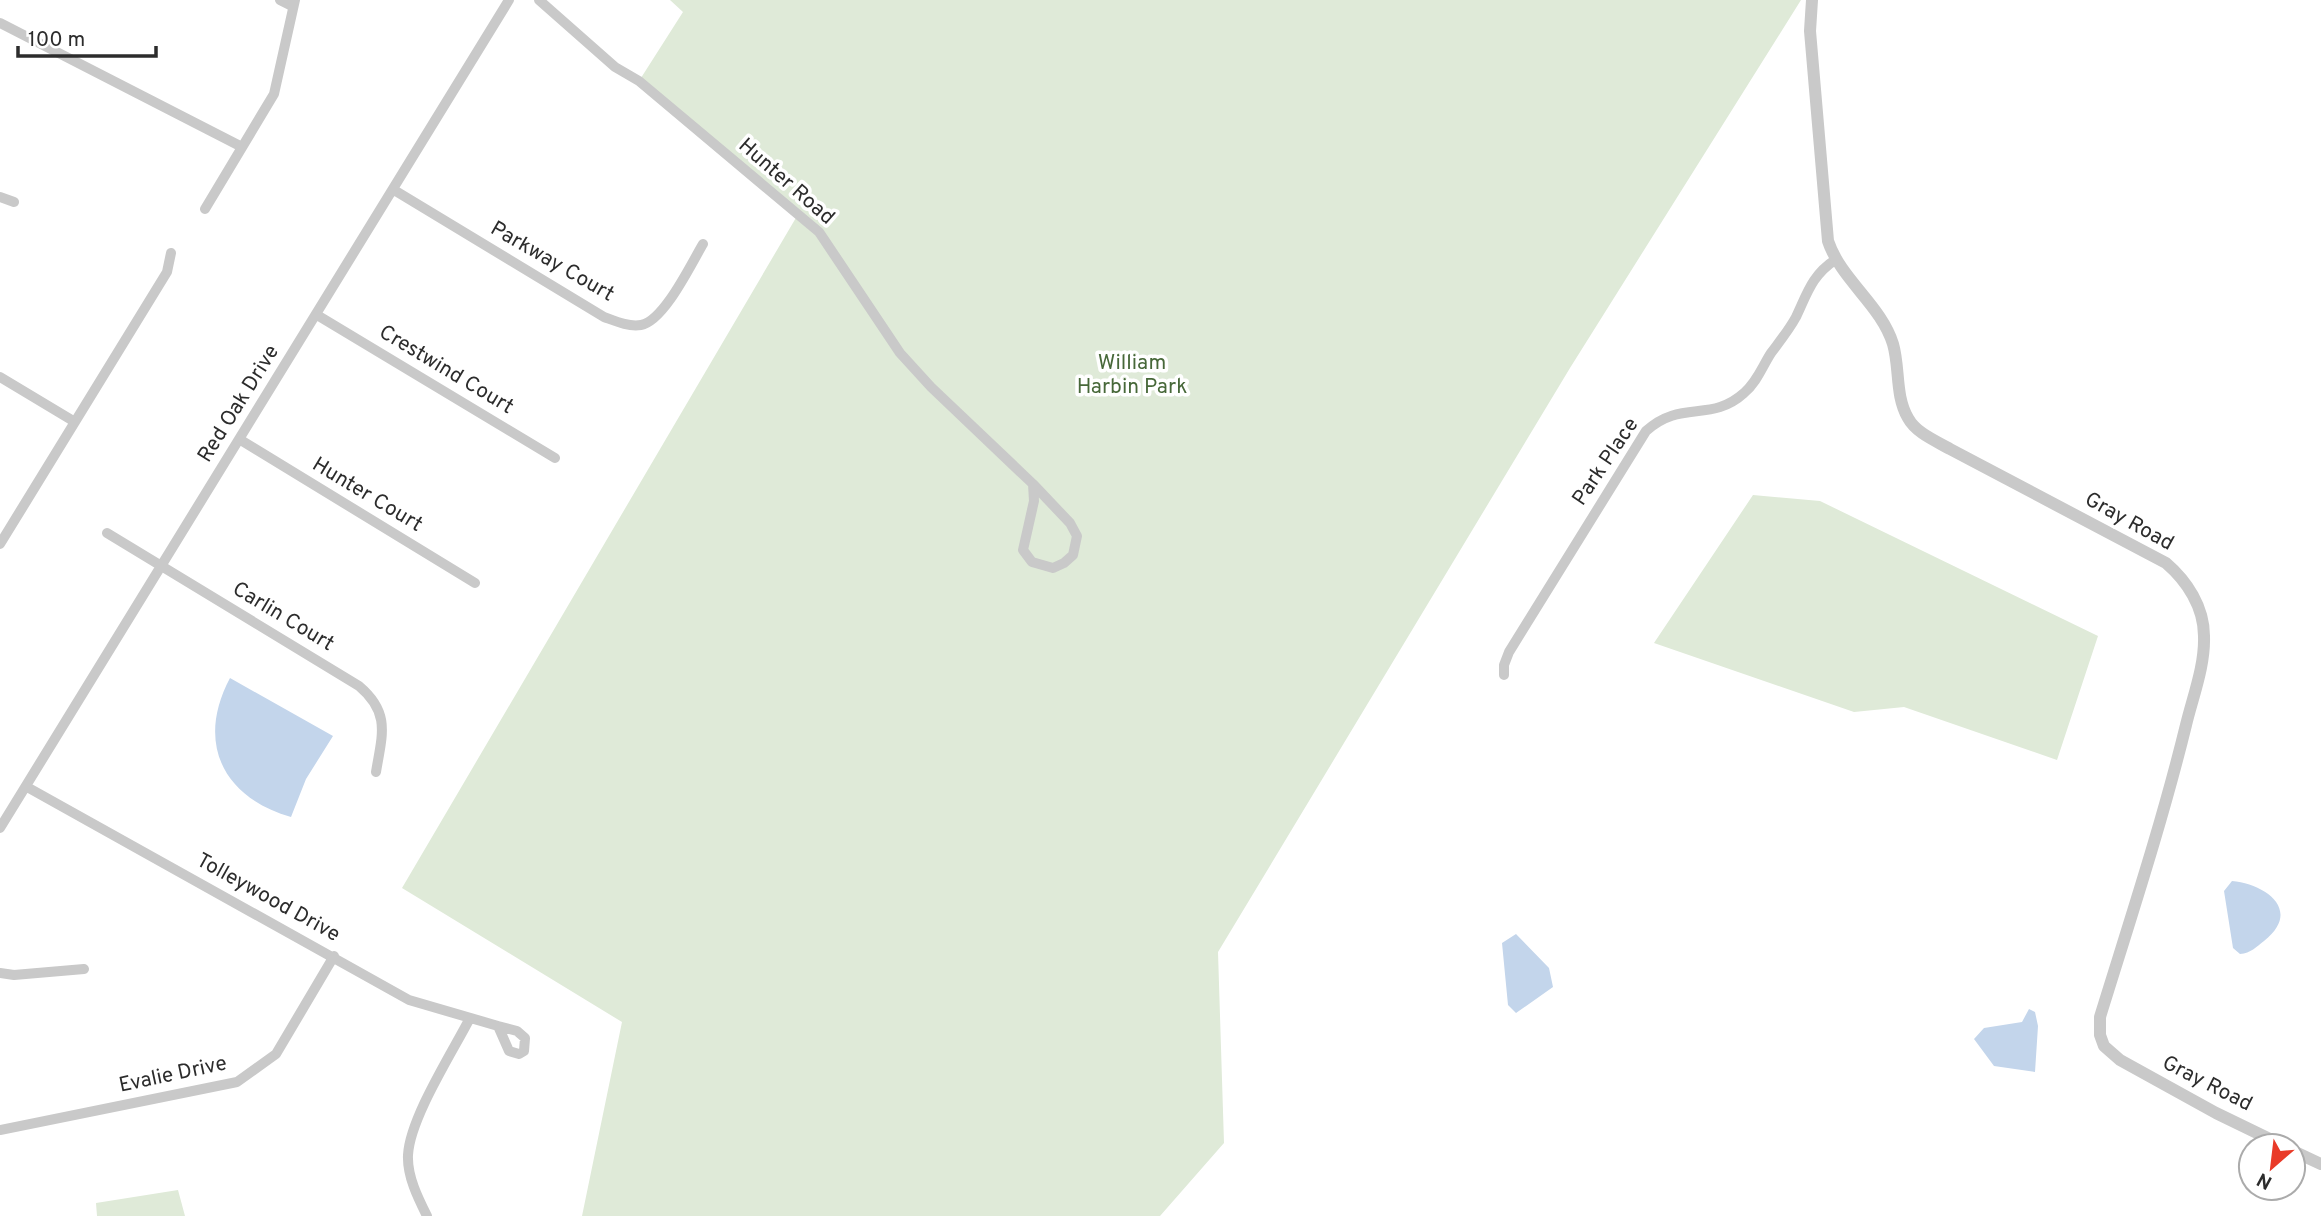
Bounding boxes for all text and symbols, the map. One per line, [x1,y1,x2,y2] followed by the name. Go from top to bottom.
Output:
[18,14,156,58] scale bar
[28,27,85,54] text: 100 m
[732,133,840,231] street label: Hunter Road
[485,216,619,308] street label: Parkway Court
[374,319,518,421] street label: Crestwind Court
[192,340,286,468] street label: Red Oak Drive
[1077,350,1187,401] park label: William Harbin Park
[1567,413,1645,511] street label: Park Place
[307,451,427,539] street label: Hunter Court
[2080,486,2178,558] street label: Gray Road
[227,576,339,658] street label: Carlin Court
[191,847,345,949] street label: Tolleywood Drive
[117,1050,229,1100] street label: Evalie Drive
[2157,1050,2257,1118] street label: Gray Road
[2237,1132,2307,1202] north arrow
[2253,1166,2277,1194] text: N

